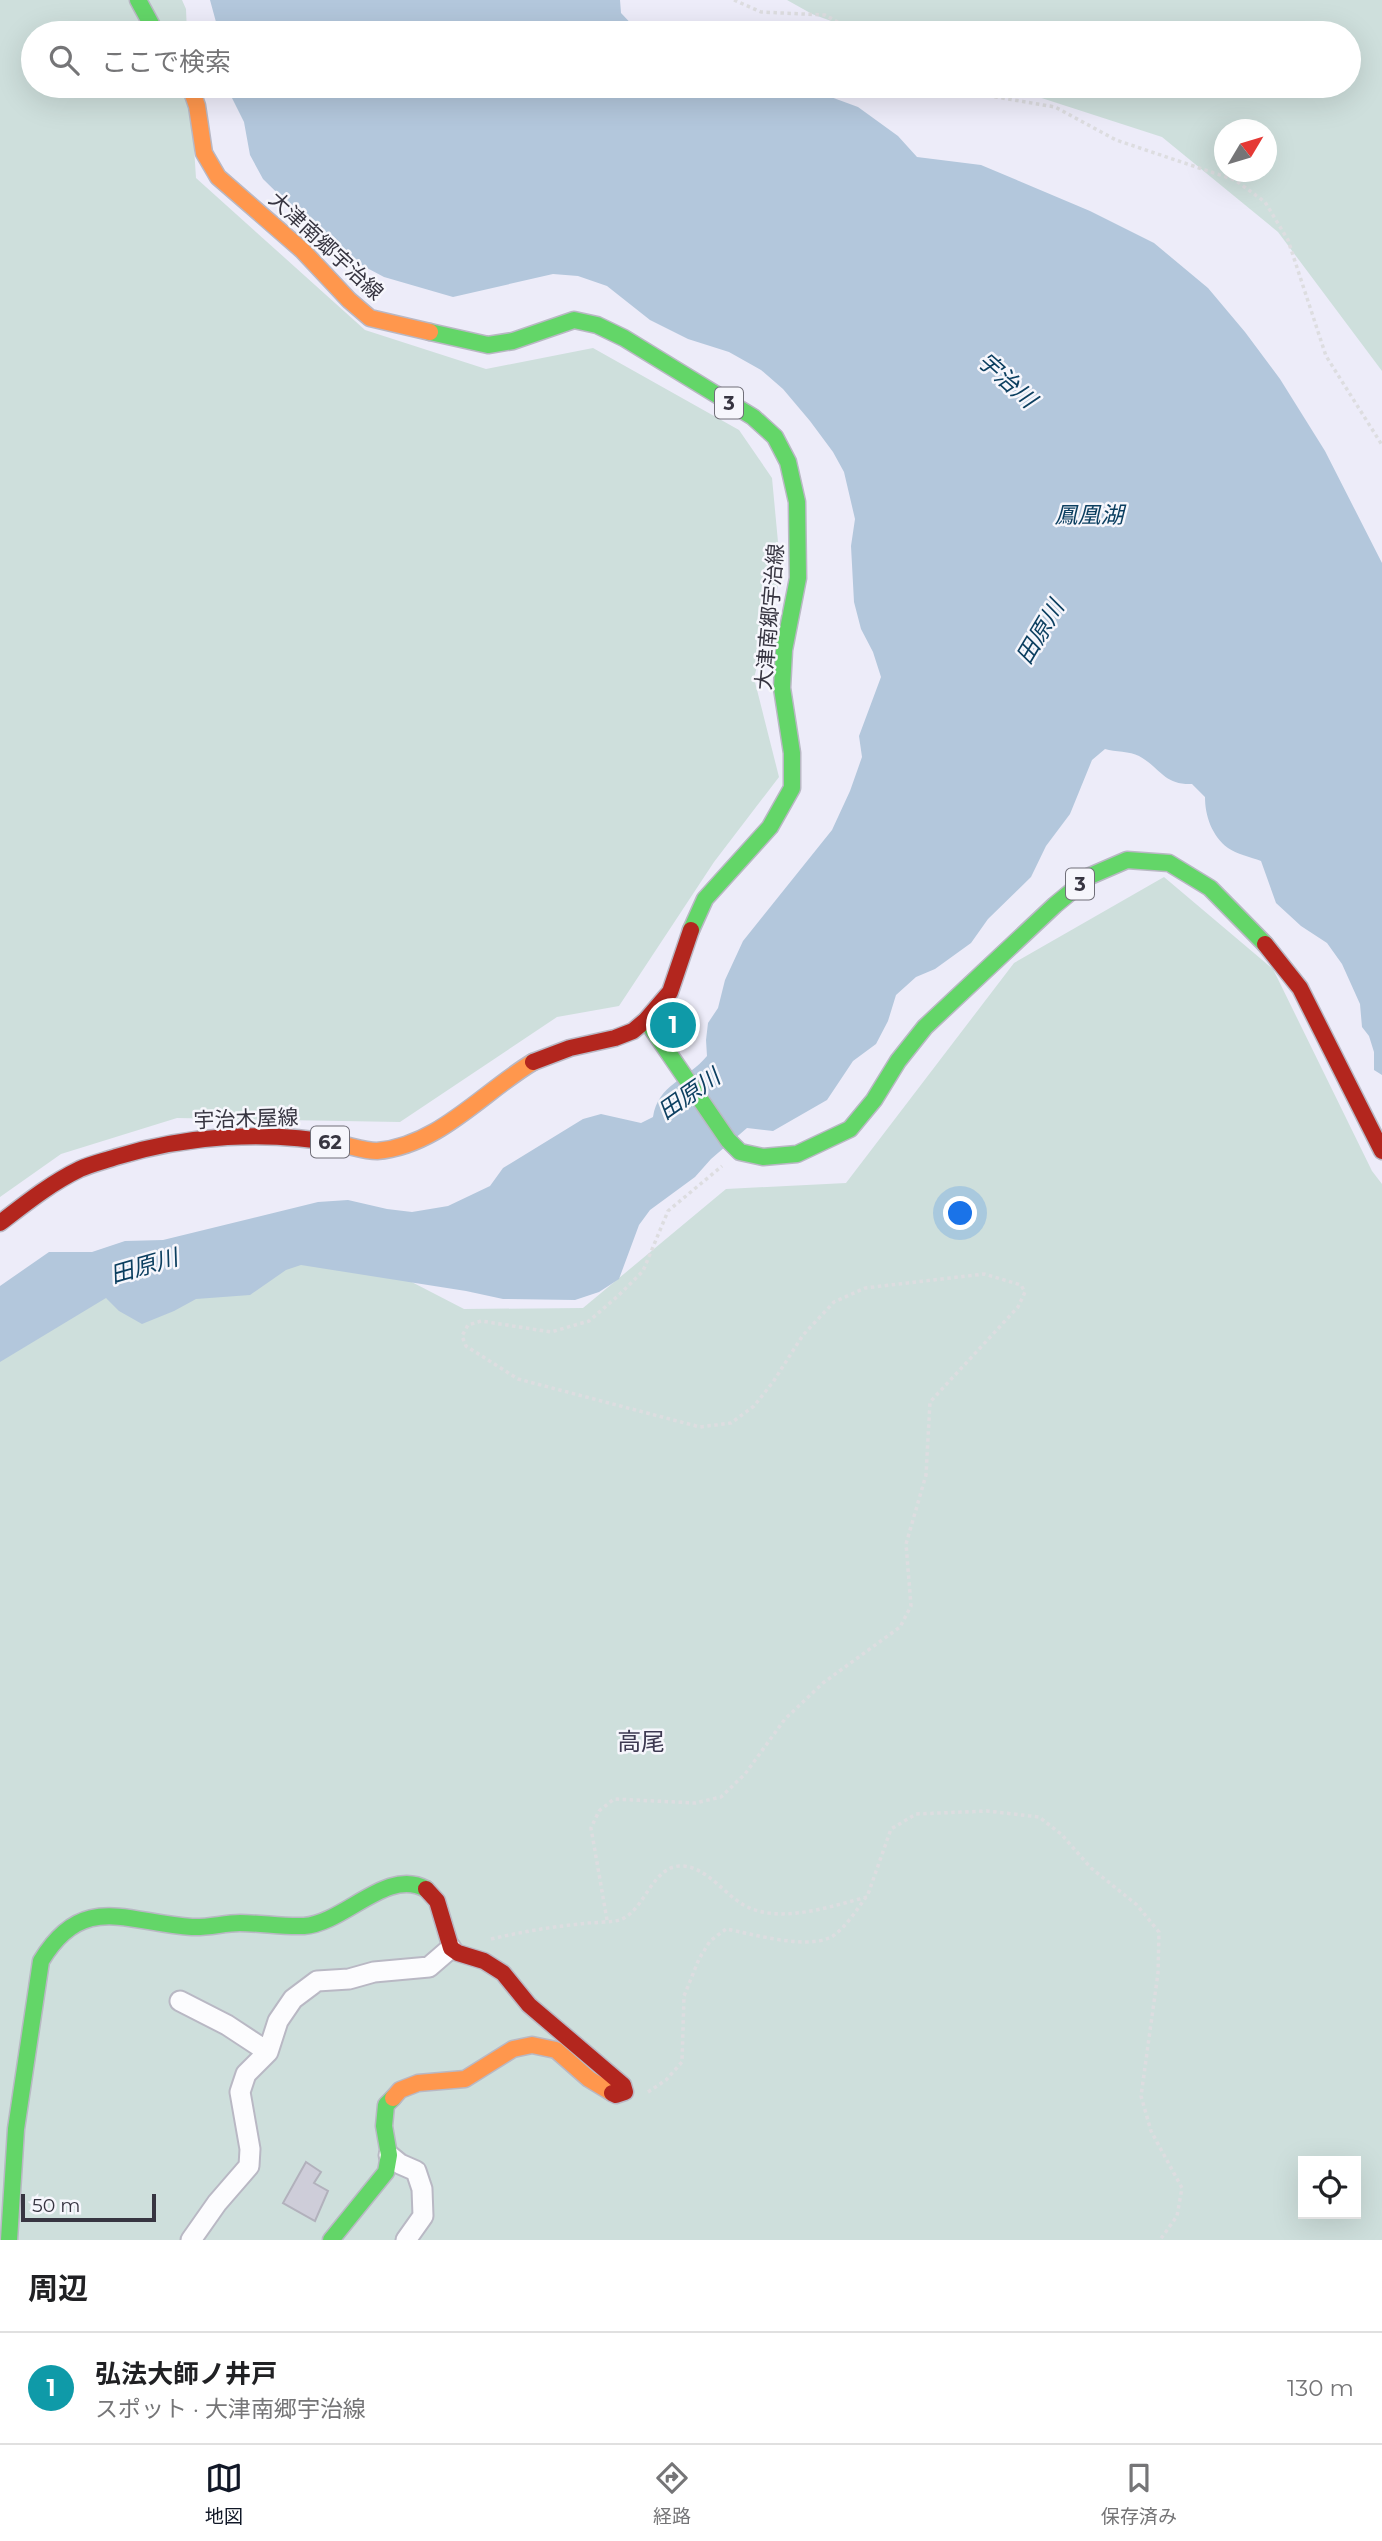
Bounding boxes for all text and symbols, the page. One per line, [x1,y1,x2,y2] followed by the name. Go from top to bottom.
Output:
[21,21,1361,98] search box
[45,41,83,79] icon: search
[101,46,231,78] text: ここで検索
[1214,119,1277,182] north arrow
[264,186,389,305] street label: 大津南郷宇治線
[972,347,1044,415] water label: 宇治川
[715,388,743,418] road number: 3
[1055,501,1127,529] water label: 鳳凰湖
[751,543,788,691] street label: 大津南郷宇治線
[1010,593,1071,669] water label: 田原川
[1066,869,1094,900] road number: 3
[650,999,696,1051] pin: 1
[653,1061,728,1125] water label: 田原川
[193,1104,299,1133] street label: 宇治木屋線
[311,1126,349,1158] road number: 62
[943,1196,977,1230] your location
[107,1242,184,1289] water label: 田原川
[617,1727,665,1756] district label: 高尾
[1298,2156,1361,2219] map controls
[1298,2156,1361,2219] button: locate
[21,2191,156,2223] scale bar
[32,2194,80,2217] text: 50 m
[28,2270,88,2307] text: 周辺
[95,2358,277,2390] text: 弘法大師ノ井戸
[46,2374,56,2402] text: 1
[1287,2374,1354,2402] text: 130 m
[95,2395,366,2423] text: スポット · 大津南郷宇治線
[205,2459,243,2528] tab: 地図
[653,2459,691,2528] tab: 経路
[1101,2459,1177,2528] tab: 保存済み

